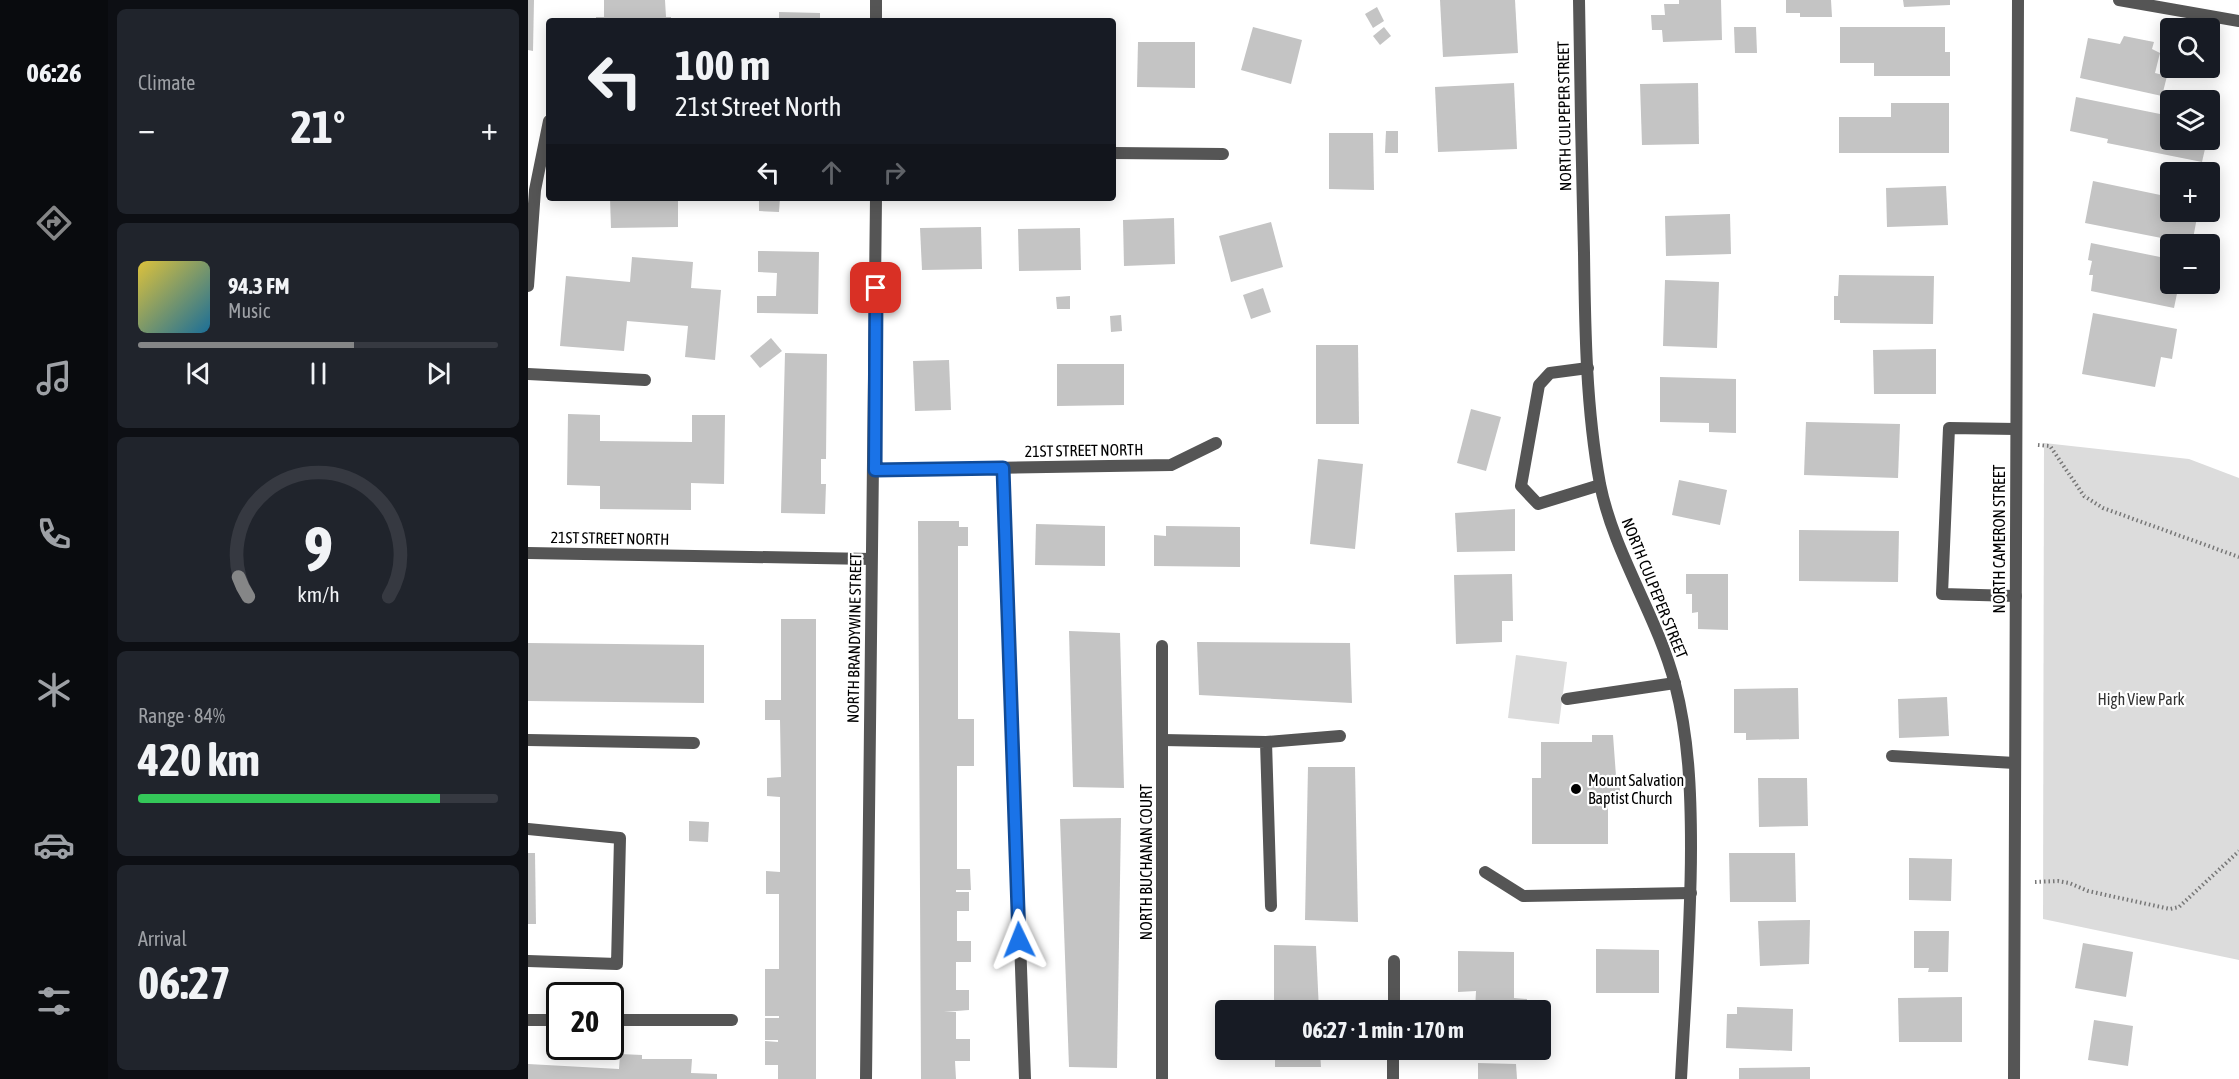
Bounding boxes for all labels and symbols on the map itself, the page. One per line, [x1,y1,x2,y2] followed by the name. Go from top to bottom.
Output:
[1554,41,1574,191] street label: NORTH CULPEPER STREET
[850,262,901,313] pin
[1025,440,1143,460] street label: 21ST STREET NORTH
[1990,464,2008,614] street label: NORTH CAMERON STREET
[1619,515,1691,661] street label: NORTH CULPEPER STREET
[551,528,669,548] street label: 21ST STREET NORTH
[844,553,864,723] street label: NORTH BRANDYWINE STREET
[2098,690,2184,709] park label: High View Park
[1588,771,1684,808] place label: Mount Salvation Baptist Church
[1569,782,1583,796] marker: Mount Salvation Baptist Church
[1137,784,1155,940] street label: NORTH BUCHANAN COURT
[987,908,1051,972] position arrow
[546,982,624,1060] speed limit sign: 20

